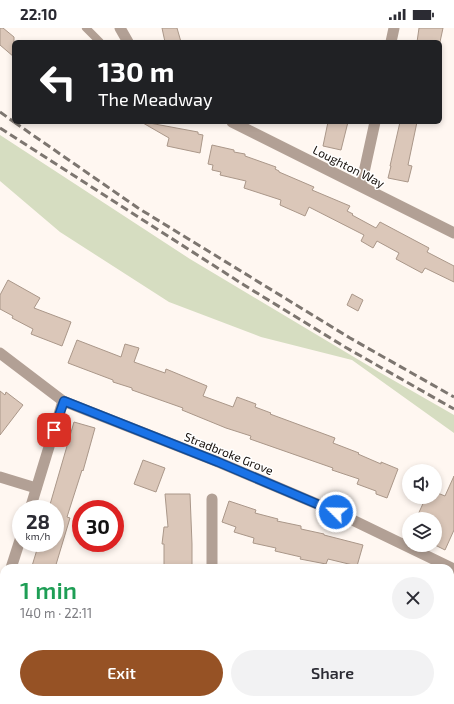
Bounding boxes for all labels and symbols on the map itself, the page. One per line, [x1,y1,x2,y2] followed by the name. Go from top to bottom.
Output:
[311,142,388,190] street label: Loughton Way
[37,413,71,447] pin
[183,429,275,477] street label: Stradbroke Grove
[315,491,357,533] position arrow
[72,500,124,552] speed limit sign: 30

